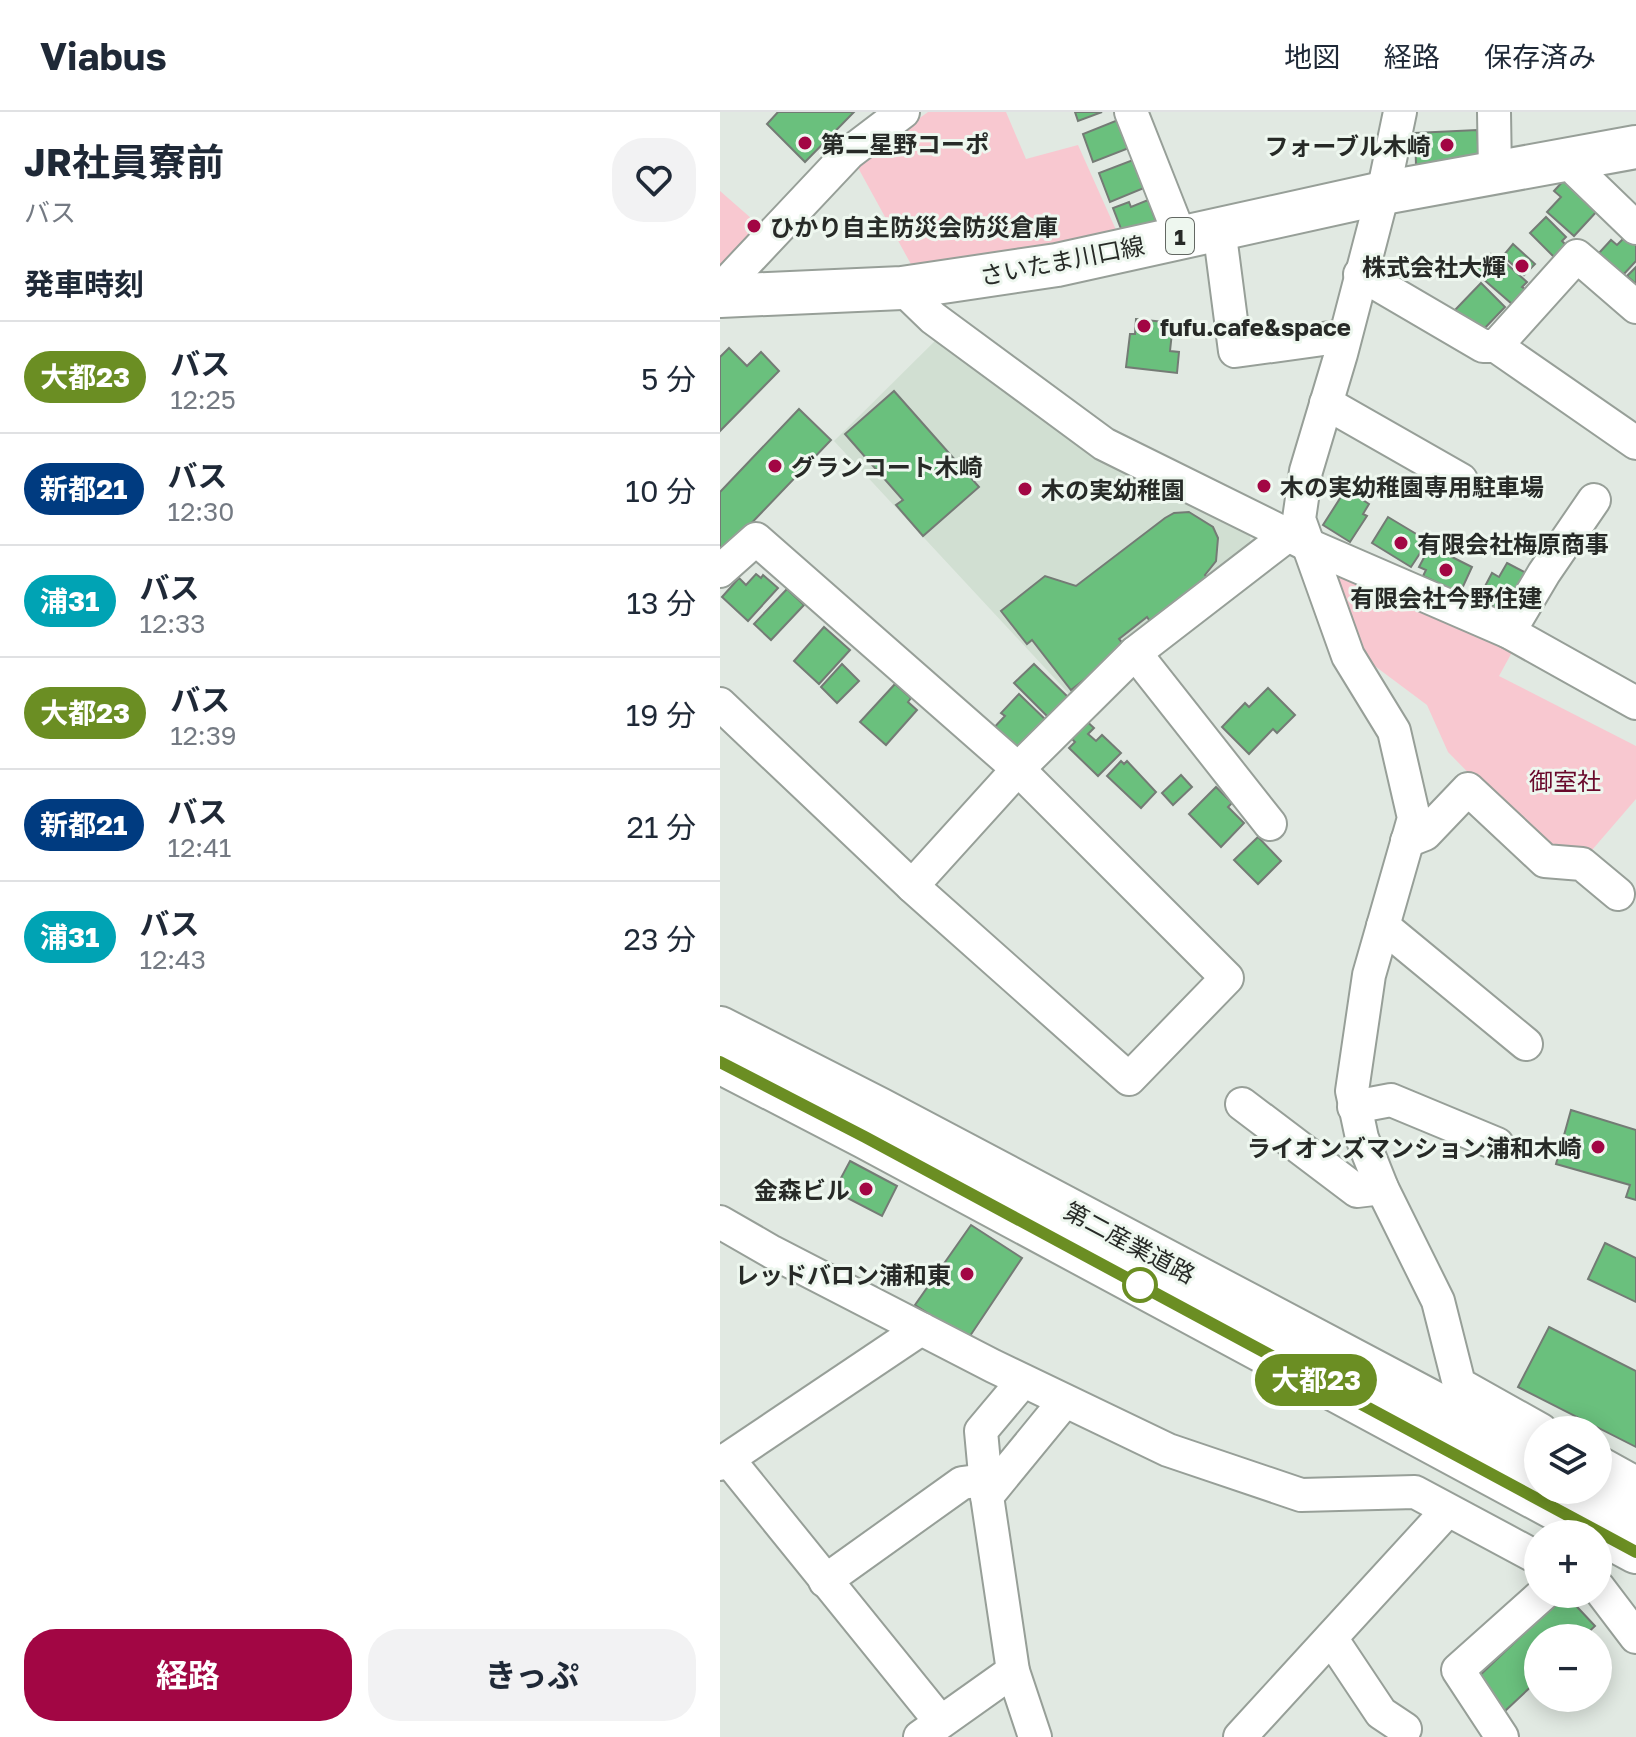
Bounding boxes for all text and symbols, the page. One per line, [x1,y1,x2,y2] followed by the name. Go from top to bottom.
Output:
[40,33,167,78] text: Viabus
[1284,40,1340,73] text: 地図
[1384,40,1440,73] text: 経路
[1484,40,1596,73] text: 保存済み
[821,129,989,158] place label: 第二星野コーポ
[1264,131,1431,160] place label: フォーブル木崎
[796,134,814,152] marker: 第二星野コーポ
[1438,136,1456,154] marker: フォーブル木崎
[612,138,696,222] button: heart
[24,139,224,184] text: JR社員寮前
[24,197,76,228] text: バス
[770,212,1058,241] place label: ひかり自主防災会防災倉庫
[745,217,763,235] marker: ひかり自主防災会防災倉庫
[1166,218,1194,254] road number: 1
[977,230,1147,290] street label: さいたま川口線
[1362,252,1506,281] place label: 株式会社大輝
[1513,257,1531,275] marker: 株式会社大輝
[24,266,144,302] text: 発車時刻
[1160,312,1351,341] place label: fufu.cafe&space
[1135,317,1153,335] marker: fufu.cafe&space
[170,346,230,382] text: バス
[40,360,130,393] text: 大都23
[641,361,696,397] text: 5 分
[170,384,236,415] text: 12:25
[791,452,983,481] place label: グランコート木崎
[766,457,784,475] marker: グランコート木崎
[168,458,228,494] text: バス
[40,472,128,505] text: 新都21
[1280,472,1544,501] place label: 木の実幼稚園専用駐車場
[625,473,696,509] text: 10 分
[1041,475,1185,504] place label: 木の実幼稚園
[1255,477,1273,495] marker: 木の実幼稚園専用駐車場
[1016,480,1034,498] marker: 木の実幼稚園
[168,496,234,527] text: 12:30
[1417,529,1609,558] place label: 有限会社梅原商事
[1392,534,1410,552] marker: 有限会社梅原商事
[1437,561,1455,579] marker: 有限会社今野住建
[140,570,200,606] text: バス
[1350,583,1542,612] place label: 有限会社今野住建
[40,584,100,617] text: 浦31
[626,585,696,621] text: 13 分
[140,608,205,639] text: 12:33
[170,682,230,718] text: バス
[40,696,130,729] text: 大都23
[626,697,696,733] text: 19 分
[170,720,237,751] text: 12:39
[1529,766,1601,795] park label: 御室社
[168,794,228,830] text: バス
[40,808,128,841] text: 新都21
[627,809,696,845] text: 21 分
[168,832,231,863] text: 12:41
[140,906,200,942] text: バス
[40,920,100,953] text: 浦31
[624,921,696,957] text: 23 分
[140,944,206,975] text: 12:43
[1246,1133,1582,1162] place label: ライオンズマンション浦和木崎
[1589,1138,1607,1156] marker: ライオンズマンション浦和木崎
[754,1175,850,1204] place label: 金森ビル
[857,1180,875,1198] marker: 金森ビル
[1060,1195,1200,1289] street label: 第二産業道路
[735,1260,951,1289] place label: レッドバロン浦和東
[958,1265,976,1283] marker: レッドバロン浦和東
[1123,1268,1157,1302] unlabelled marker
[1260,1354,1372,1406] line badge: 大都23
[1271,1363,1361,1396] text: 大都23
[1524,1416,1612,1712] map controls
[1524,1416,1612,1504] button: layers
[1524,1520,1612,1608] button: +
[1524,1624,1612,1712] button: −
[24,1629,352,1721] button: 経路
[368,1629,696,1721] button: きっぷ

